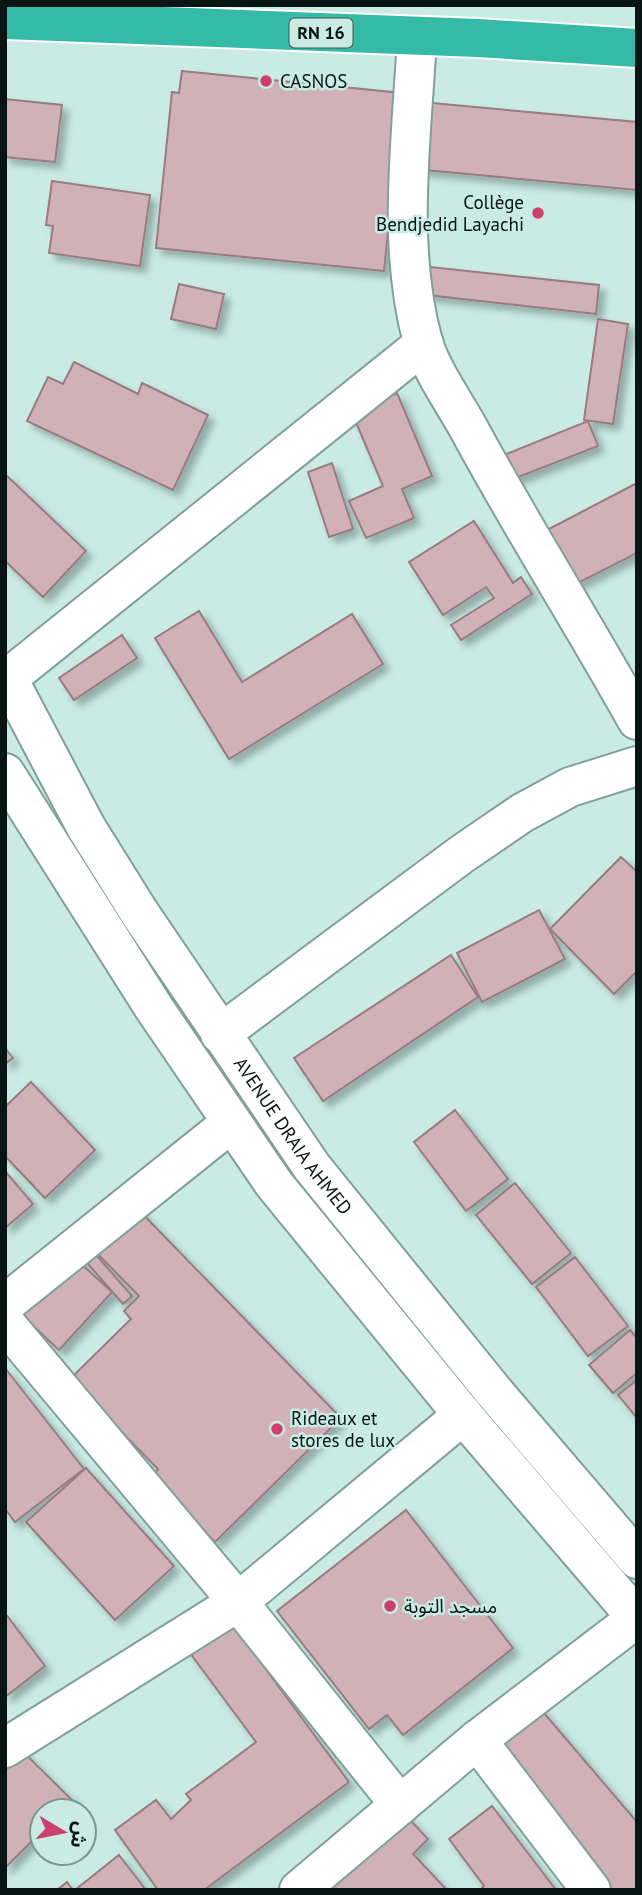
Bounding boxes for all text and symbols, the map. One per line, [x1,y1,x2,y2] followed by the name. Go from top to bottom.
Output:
[290,18,352,48] road number: RN 16
[280,69,347,93] place label: CASNOS
[258,73,274,89] marker: CASNOS
[376,190,524,236] place label: Collège Bendjedid Layachi
[530,205,546,221] marker: Collège Bendjedid Layachi
[229,1052,358,1219] street label: AVENUE DRAIA AHMED
[291,1406,395,1452] place label: Rideaux et stores de lux
[269,1421,285,1437] marker: Rideaux et stores de lux
[404,1594,497,1618] place label: مسجد التوبة
[382,1598,398,1614] marker: مسجد التوبة
[28,1797,98,1867] north arrow
[66,1820,94,1850] text: ش

